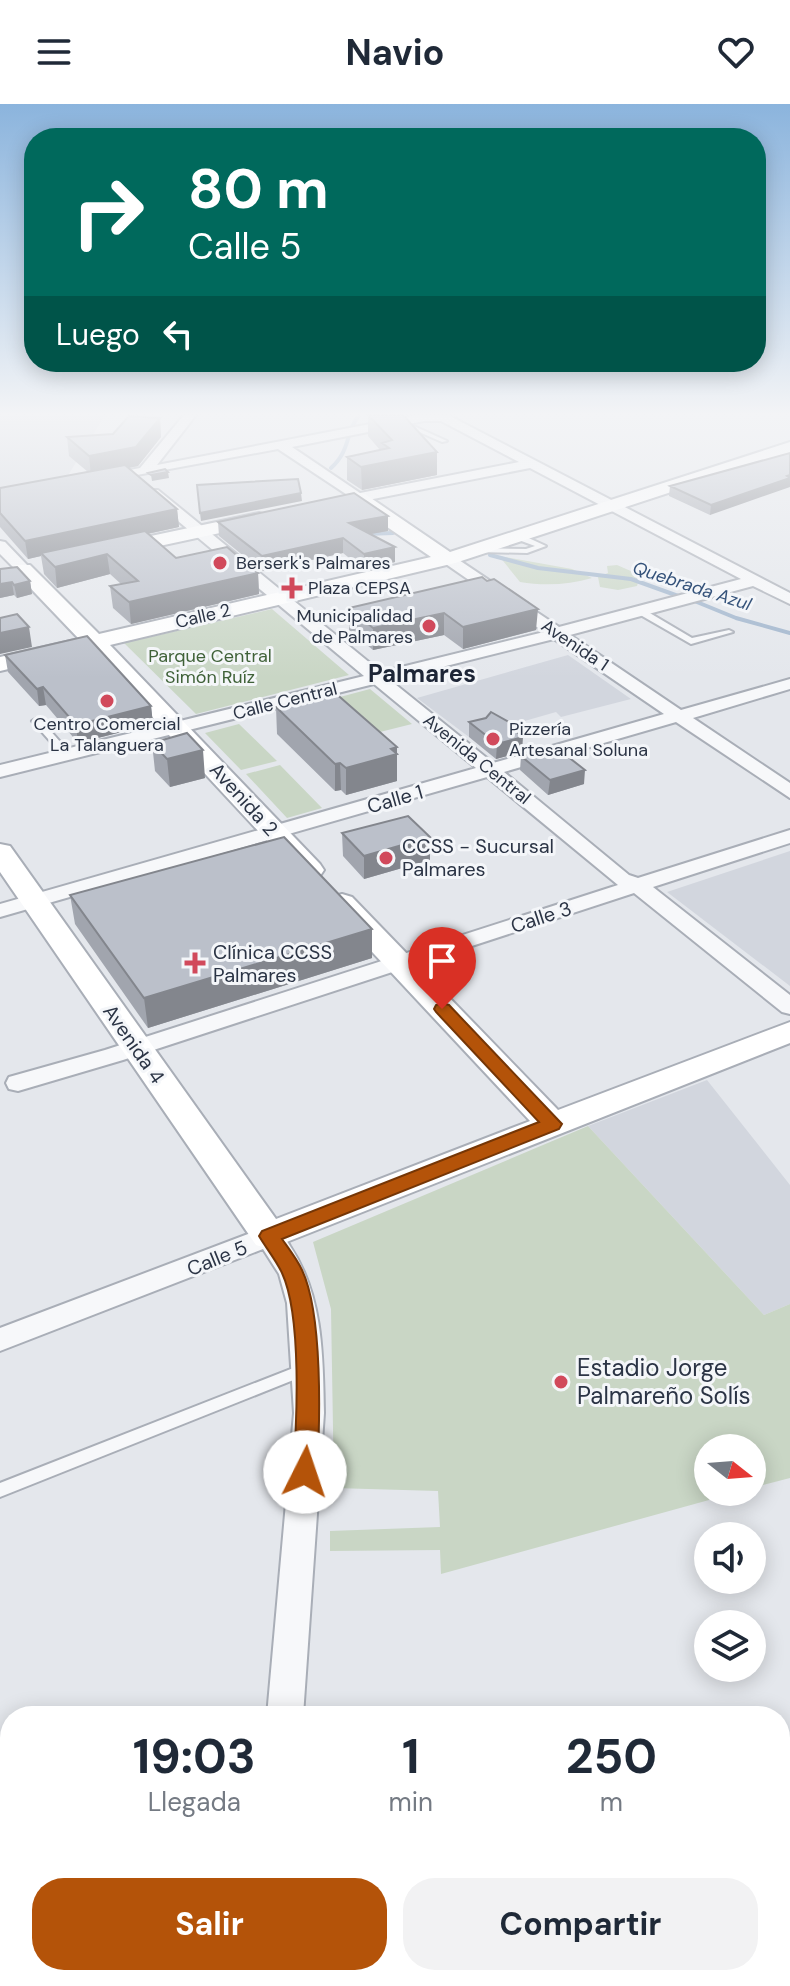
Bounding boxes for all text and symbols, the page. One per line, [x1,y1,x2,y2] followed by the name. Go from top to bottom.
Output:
[346,29,444,76] text: Navio
[32,30,76,74] icon: menu
[714,30,758,74] icon: heart
[188,152,329,225] text: 80 m
[56,160,160,264] icon: right
[188,223,301,270] text: Calle 5
[156,312,200,356] icon: left
[56,315,140,354] text: Luego
[236,551,391,575] place label: Berserk's Palmares
[211,554,229,572] marker: Berserk's Palmares
[630,556,755,617] water label: Quebrada Azul
[308,576,411,600] place label: Plaza CEPSA
[283,579,301,597] marker: Plaza CEPSA
[173,598,233,634] street label: Calle 2
[297,604,413,649] place label: Municipalidad de Palmares
[537,614,613,676] street label: Avenida 1
[420,617,438,635] marker: Municipalidad de Palmares
[148,644,272,689] park label: Parque Central Simón Ruíz
[368,658,476,689] district label: Palmares
[230,676,340,726] street label: Calle Central
[98,692,116,710] marker: Centro Comercial La Talanguera
[418,708,536,810] street label: Avenida Central
[34,712,180,757] place label: Centro Comercial La Talanguera
[509,717,648,762] place label: Pizzería Artesanal Soluna
[484,730,502,748] marker: Pizzería Artesanal Soluna
[204,757,284,841] street label: Avenida 2
[364,779,426,819] street label: Calle 1
[402,833,554,882] place label: CCSS - Sucursal Palmares
[377,849,395,867] marker: CCSS - Sucursal Palmares
[507,895,575,939] street label: Calle 3
[408,927,476,1009] pin
[213,939,332,988] place label: Clínica CCSS Palmares
[420,939,464,983] icon: arrive
[184,952,206,974] marker: Clínica CCSS Palmares
[97,999,171,1089] street label: Avenida 4
[183,1234,251,1282] street label: Calle 5
[577,1352,751,1411] place label: Estadio Jorge Palmareño Solís
[552,1373,570,1391] marker: Estadio Jorge Palmareño Solís
[263,1430,347,1514] position arrow
[694,1434,766,1506] north arrow
[694,1434,766,1682] map controls
[694,1522,766,1594] button: sound
[694,1610,766,1682] button: layers
[133,1725,256,1788] text: 19:03
[402,1725,419,1788] text: 1
[566,1725,657,1788] text: 250
[148,1785,241,1819] text: Llegada
[389,1785,433,1819] text: min
[600,1785,623,1819] text: m
[32,1878,387,1970] button: Salir
[403,1878,758,1970] button: Compartir

